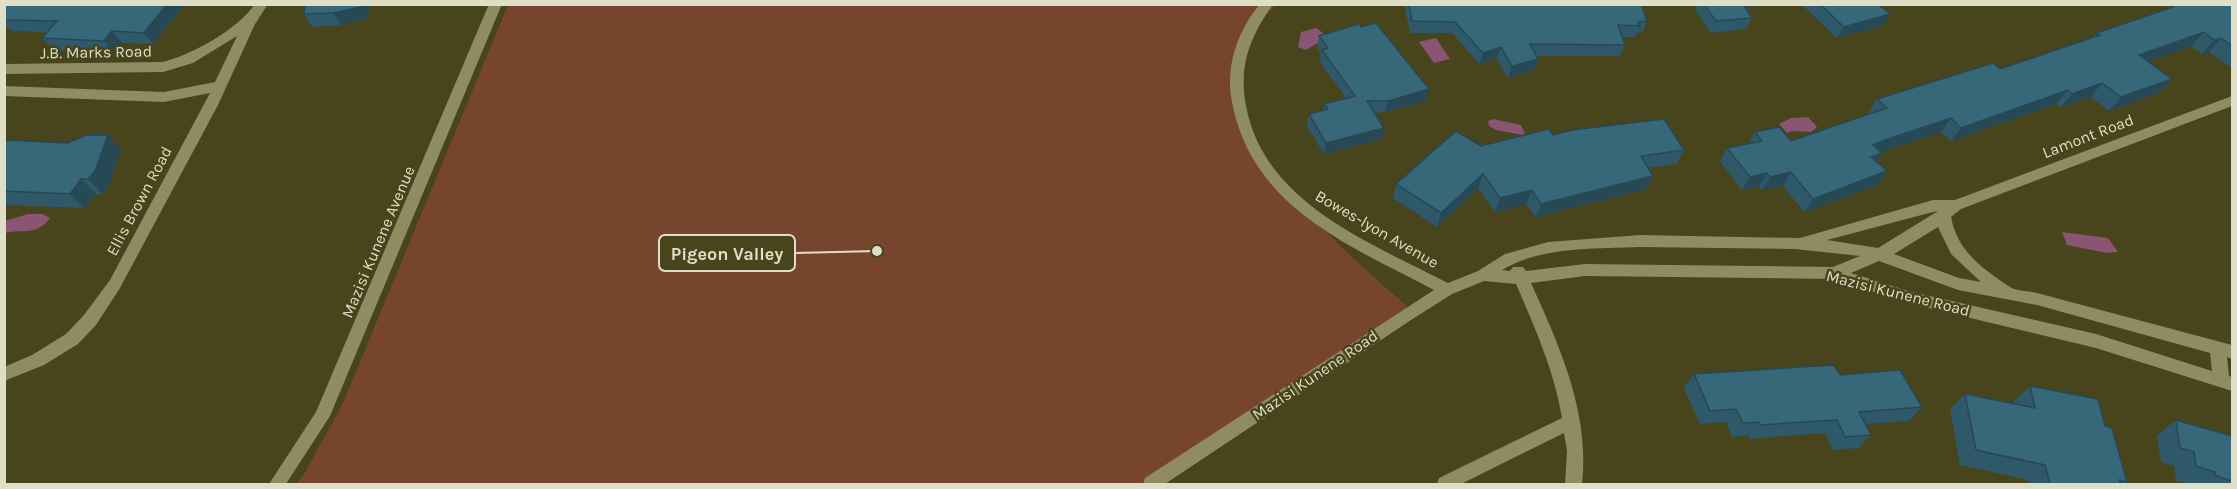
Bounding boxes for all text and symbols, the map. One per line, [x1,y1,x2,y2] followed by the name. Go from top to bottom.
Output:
[40,42,152,62] street label: J.B. Marks Road
[2040,110,2136,162] street label: Lamont Road
[102,143,176,259] street label: Ellis Brown Road
[337,163,419,321] street label: Mazisi Kunene Avenue
[1312,186,1442,272] street label: Bowes-lyon Avenue
[659,235,795,271] callout: Pigeon Valley
[671,243,783,265] text: Pigeon Valley
[1824,266,1972,320] street label: Mazisi Kunene Road
[1249,326,1381,424] street label: Mazisi Kunene Road

